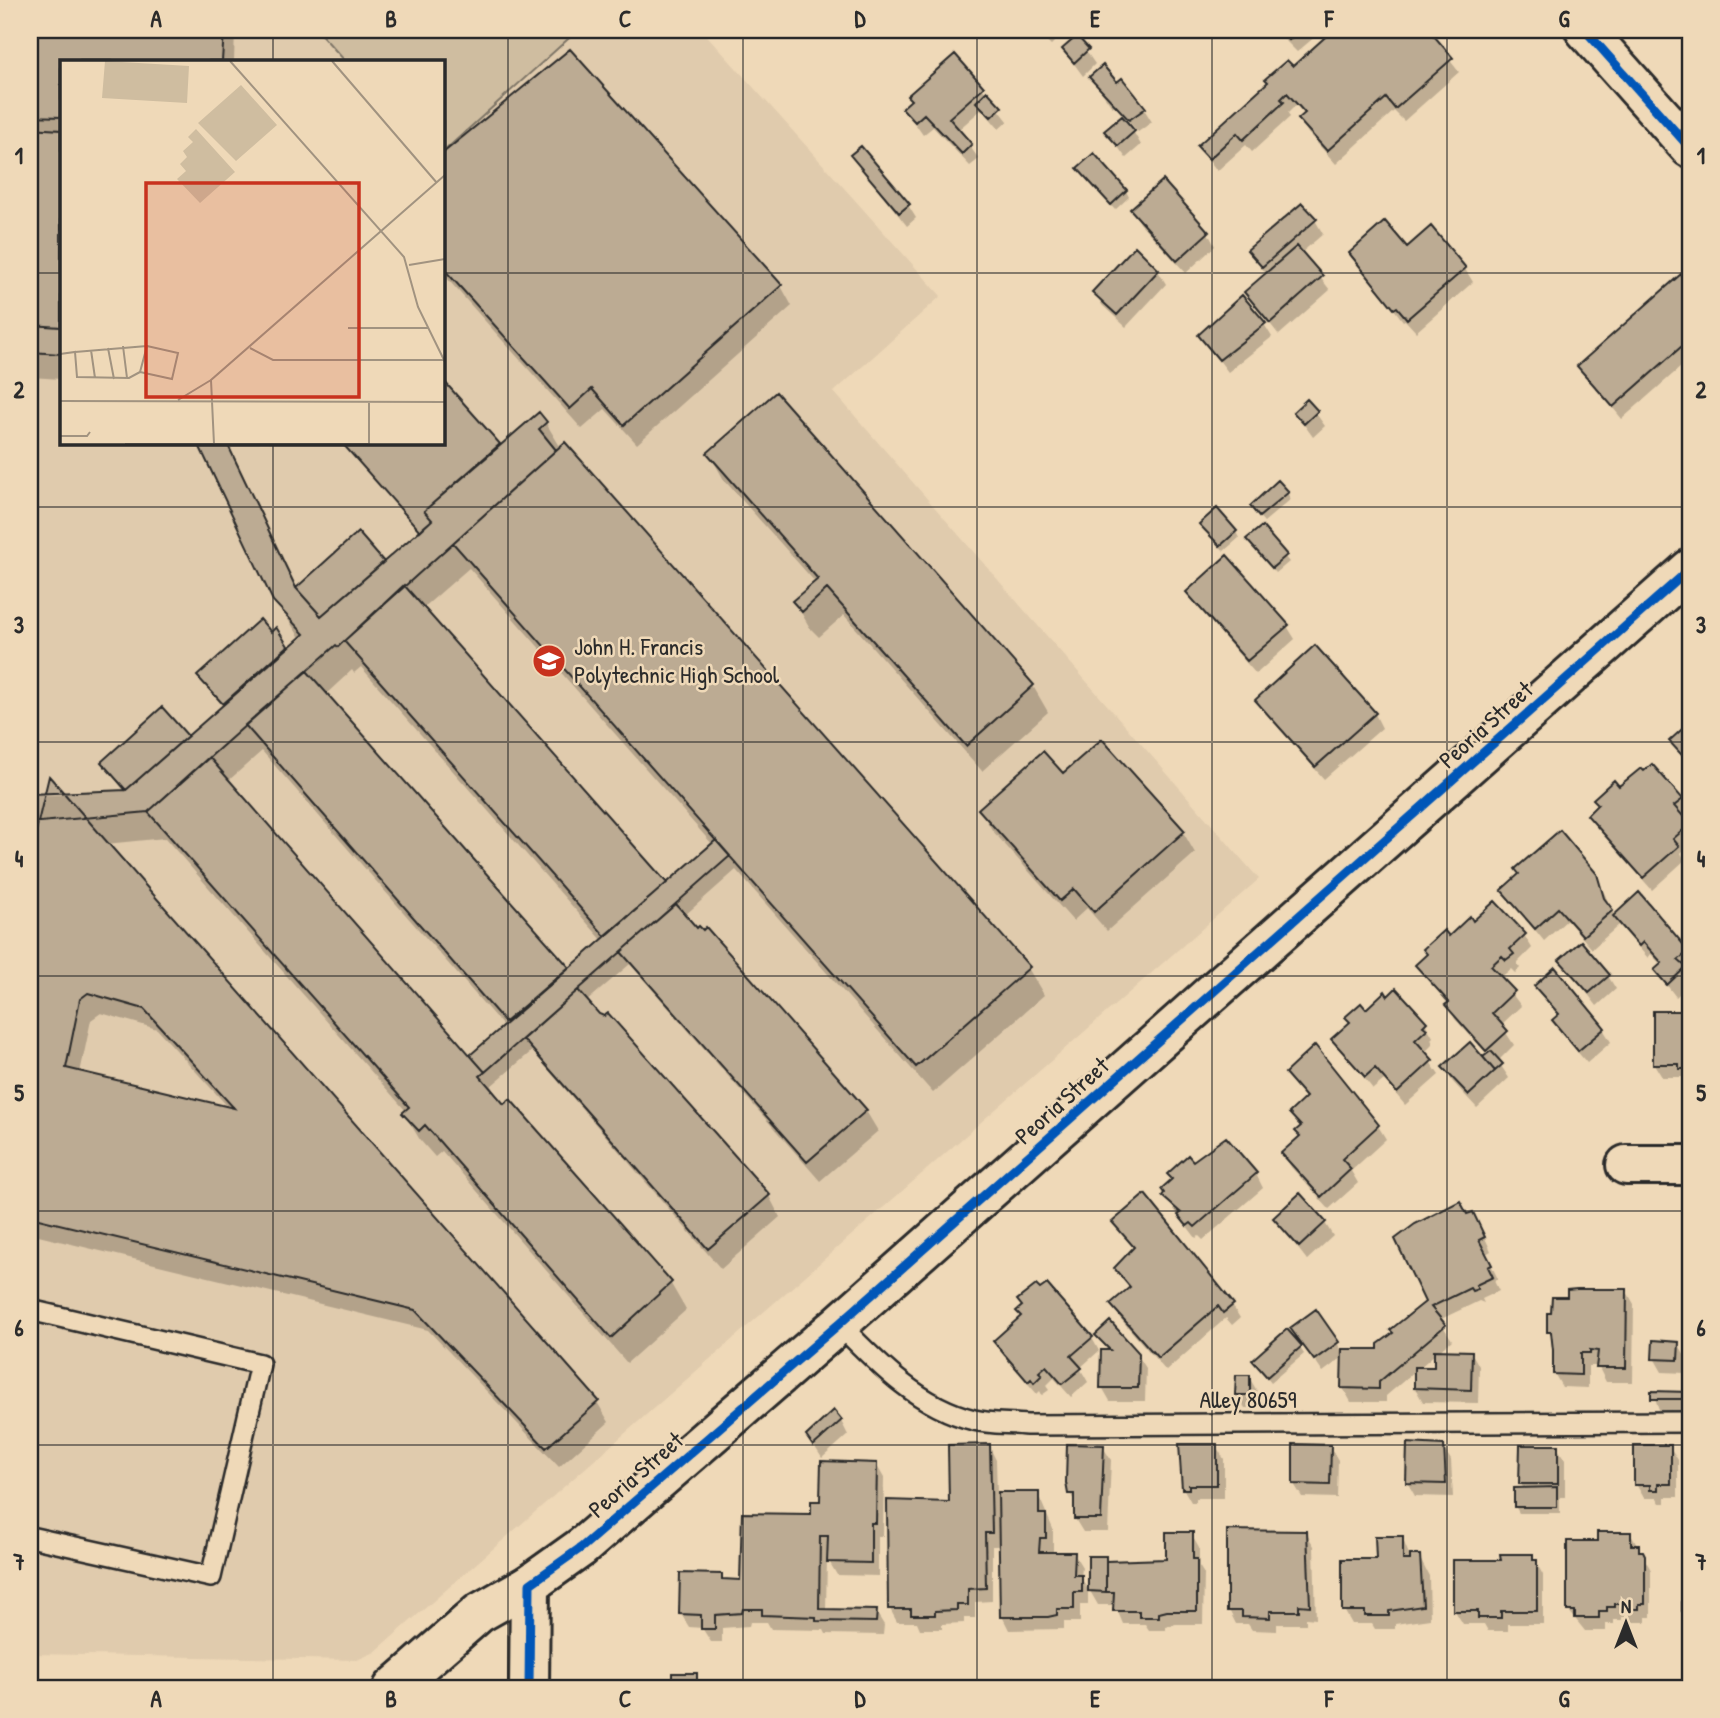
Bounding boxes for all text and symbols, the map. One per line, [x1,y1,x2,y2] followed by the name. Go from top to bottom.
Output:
[150,3,162,34] text: A
[385,3,397,34] text: B
[619,3,631,34] text: C
[855,3,867,34] text: D
[1090,3,1101,34] text: E
[1324,3,1335,34] text: F
[1558,3,1570,34] text: G
[60,60,444,444] inset map
[15,140,23,171] text: 1
[1697,140,1705,171] text: 1
[14,374,25,405] text: 2
[1696,374,1707,405] text: 2
[14,609,24,640] text: 3
[1696,609,1706,640] text: 3
[574,630,780,690] place label: John H. Francis Polytechnic High School
[530,642,568,680] school or university icon: John H. Francis Polytechnic High School
[1431,673,1540,775] street label: Peoria Street
[15,843,24,874] text: 4
[1697,843,1706,874] text: 4
[1007,1049,1116,1151] street label: Peoria Street
[14,1077,24,1108] text: 5
[1696,1077,1706,1108] text: 5
[14,1312,24,1343] text: 6
[1696,1312,1706,1343] text: 6
[1200,1383,1297,1415] street label: Alley 80659
[581,1424,690,1524] street label: Peoria Street
[12,1546,25,1577] text: 7
[1694,1546,1707,1577] text: 7
[1590,1588,1660,1658] north arrow
[1621,1593,1631,1619] text: N
[150,1683,162,1714] text: A
[385,1683,397,1714] text: B
[619,1683,631,1714] text: C
[855,1683,867,1714] text: D
[1090,1683,1101,1714] text: E
[1324,1683,1335,1714] text: F
[1558,1683,1570,1714] text: G

